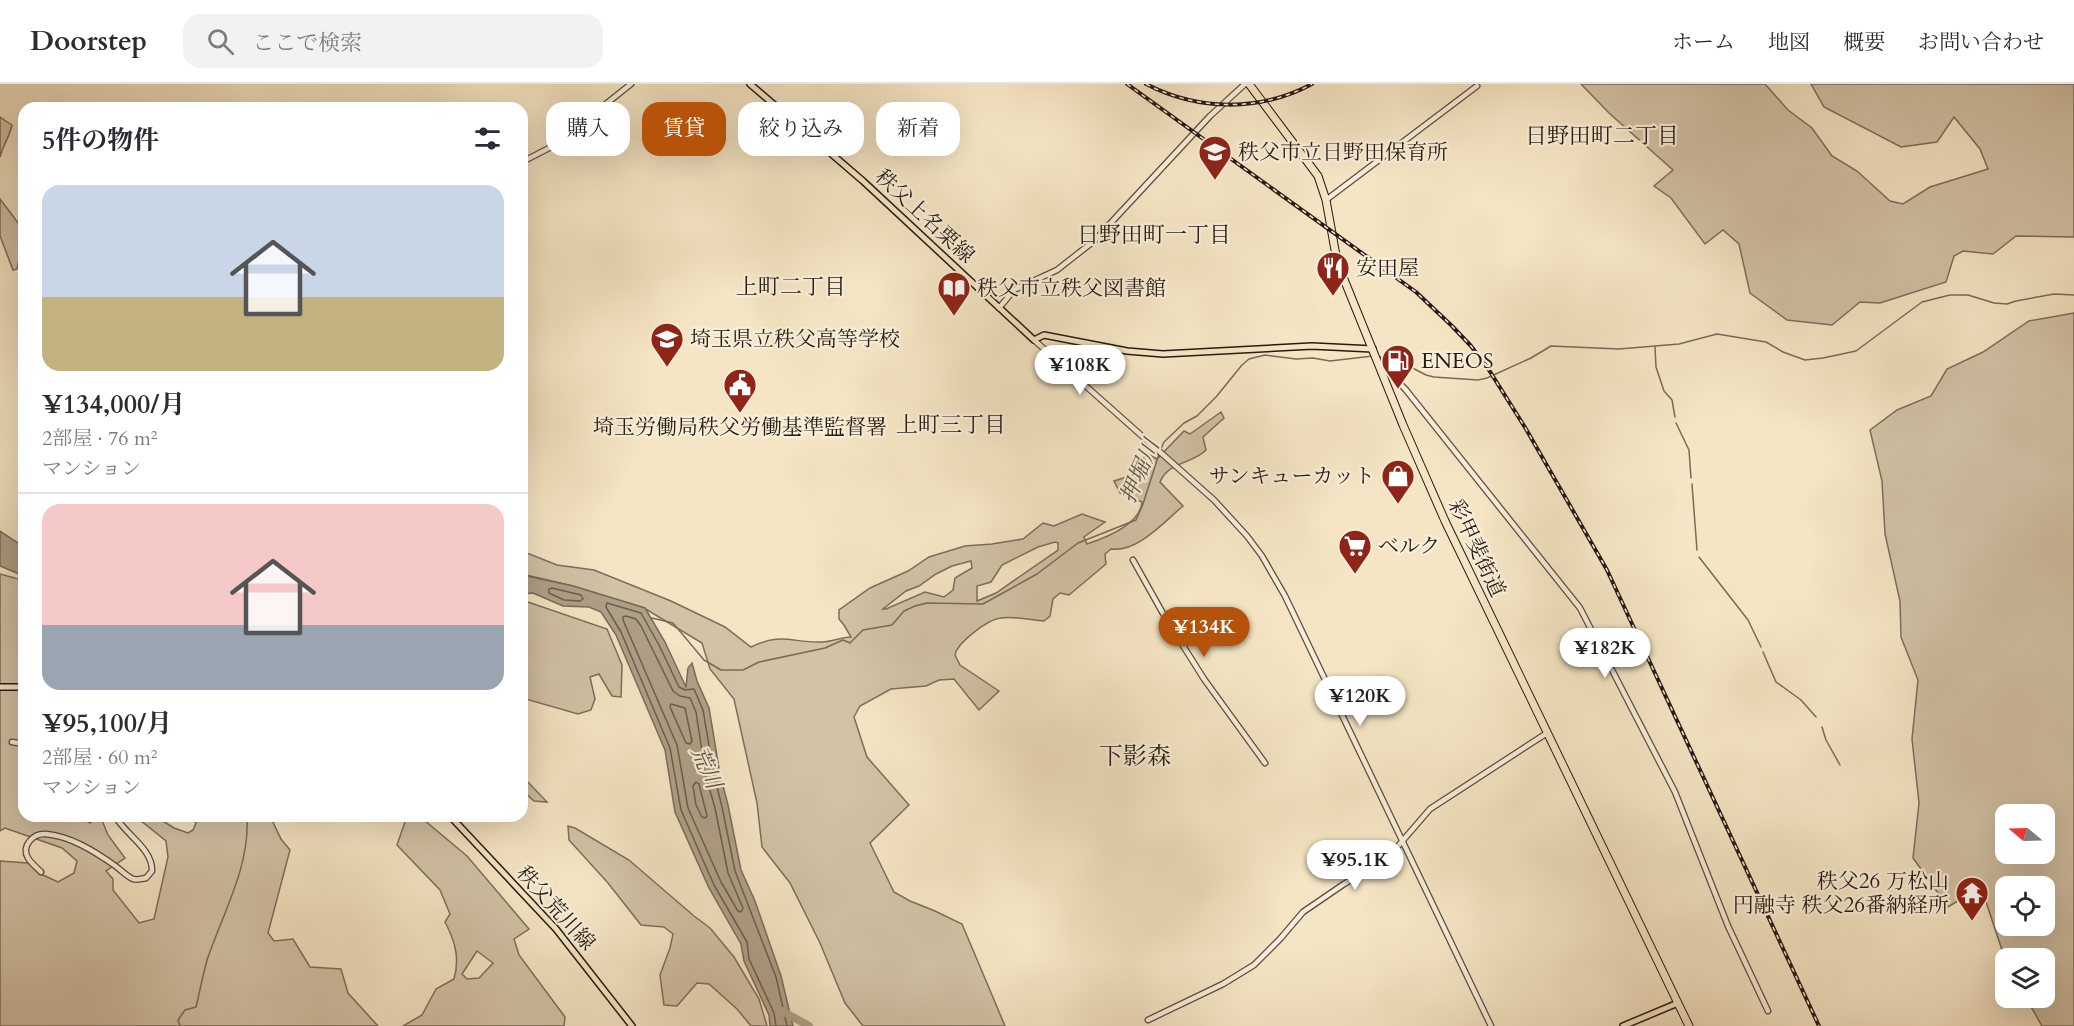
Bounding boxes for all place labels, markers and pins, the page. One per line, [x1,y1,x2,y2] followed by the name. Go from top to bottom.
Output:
[1197,134,1233,181] school or university icon: 秩父市立日野田保育所
[1238,138,1448,167] place label: 秩父市立日野田保育所
[1315,250,1351,297] restaurant icon: 安田屋
[1356,254,1419,283] place label: 安田屋
[936,270,972,317] library icon: 秩父市立秩父図書館
[977,274,1166,303] place label: 秩父市立秩父図書館
[649,321,685,368] school or university icon: 埼玉県立秩父高等学校
[690,325,900,354] place label: 埼玉県立秩父高等学校
[1380,343,1416,390] fuel station icon: ENEOS
[1038,345,1122,396] pin: ¥108K
[1421,347,1494,376] place label: ENEOS
[722,367,758,414] public building icon: 埼玉労働局秩父労働基準監督署
[593,413,887,442] place label: 埼玉労働局秩父労働基準監督署
[1380,458,1416,505] shop icon: サンキューカット
[1209,462,1375,491] place label: サンキューカット
[1337,528,1373,575] supermarket icon: ベルク
[1378,532,1441,561] place label: ベルク
[1162,607,1246,658] pin: ¥134K
[1563,628,1647,679] pin: ¥182K
[1318,676,1402,727] pin: ¥120K
[1306,840,1404,891] pin: ¥95.1K
[1733,867,1949,920] place label: 秩父26 万松山 円融寺 秩父26番納経所
[1954,875,1990,922] temple icon: 秩父26 万松山 円融寺 秩父26番納経所

